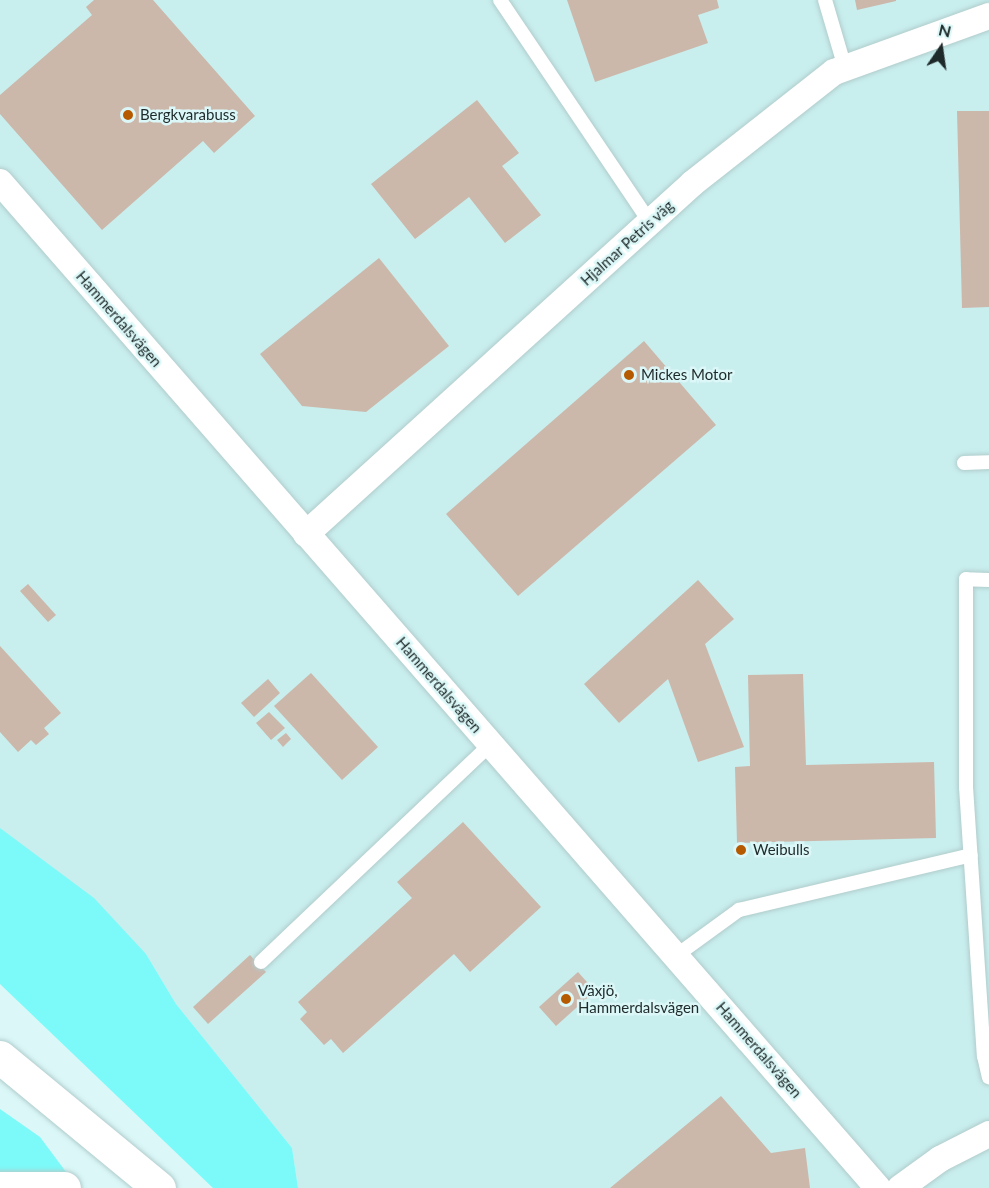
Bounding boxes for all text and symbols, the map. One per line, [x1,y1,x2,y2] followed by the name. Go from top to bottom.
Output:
[911,18,971,78] north arrow
[937,19,953,41] text: N
[140,106,236,124] place label: Bergkvarabuss
[121,108,135,122] marker: Bergkvarabuss
[577,196,677,290] street label: Hjalmar Petris väg
[72,267,166,371] street label: Hammerdalsvägen
[641,366,732,384] place label: Mickes Motor
[622,368,636,382] marker: Mickes Motor
[392,633,486,737] street label: Hammerdalsvägen
[753,841,810,859] place label: Weibulls
[734,843,748,857] marker: Weibulls
[578,981,699,1016] place label: Växjö, Hammerdalsvägen
[559,992,573,1006] marker: Växjö, Hammerdalsvägen
[712,998,806,1102] street label: Hammerdalsvägen

